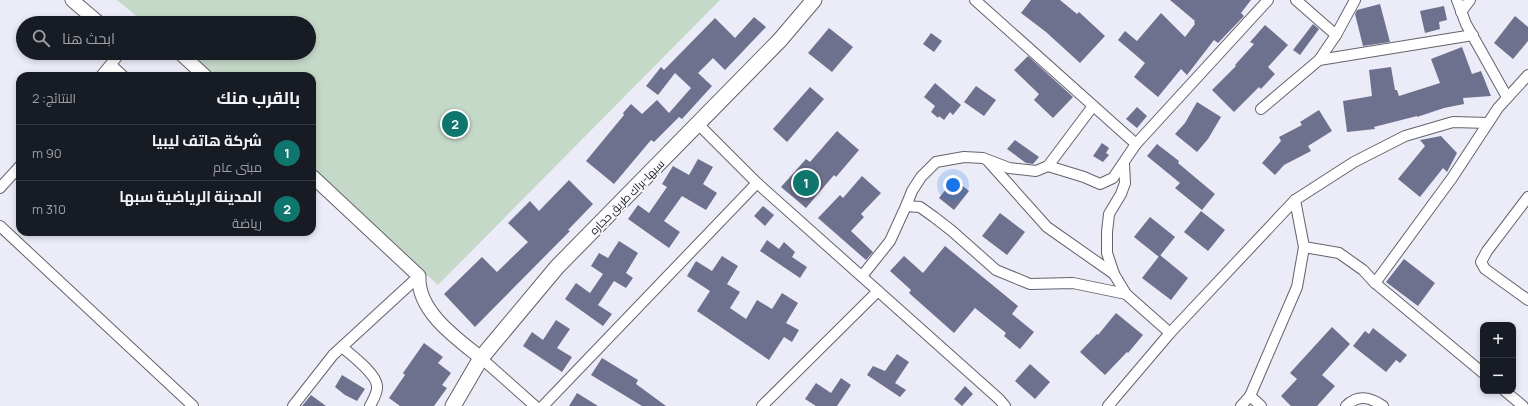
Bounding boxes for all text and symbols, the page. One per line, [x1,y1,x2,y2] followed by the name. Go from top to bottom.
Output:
[16,16,316,60] search box
[30,27,52,49] icon: search
[62,28,115,49] text: ابحث هنا
[216,86,300,109] text: بالقرب منك
[32,89,76,107] text: النتائج: 2
[442,109,468,139] pin: 2
[152,130,262,151] text: شركة هاتف ليبيا
[32,144,62,162] text: 90 m
[284,144,290,162] text: 1
[586,156,667,237] street label: سبها-براك طريق حجاره
[213,158,262,176] text: مبنى عام
[793,168,819,198] pin: 1
[943,175,963,195] your location
[119,186,262,207] text: المدينة الرياضية سبها
[32,200,66,218] text: 310 m
[283,200,291,218] text: 2
[232,214,262,232] text: رياضة
[1480,322,1516,394] map controls
[1480,322,1516,358] button: +
[1480,358,1516,394] button: −

